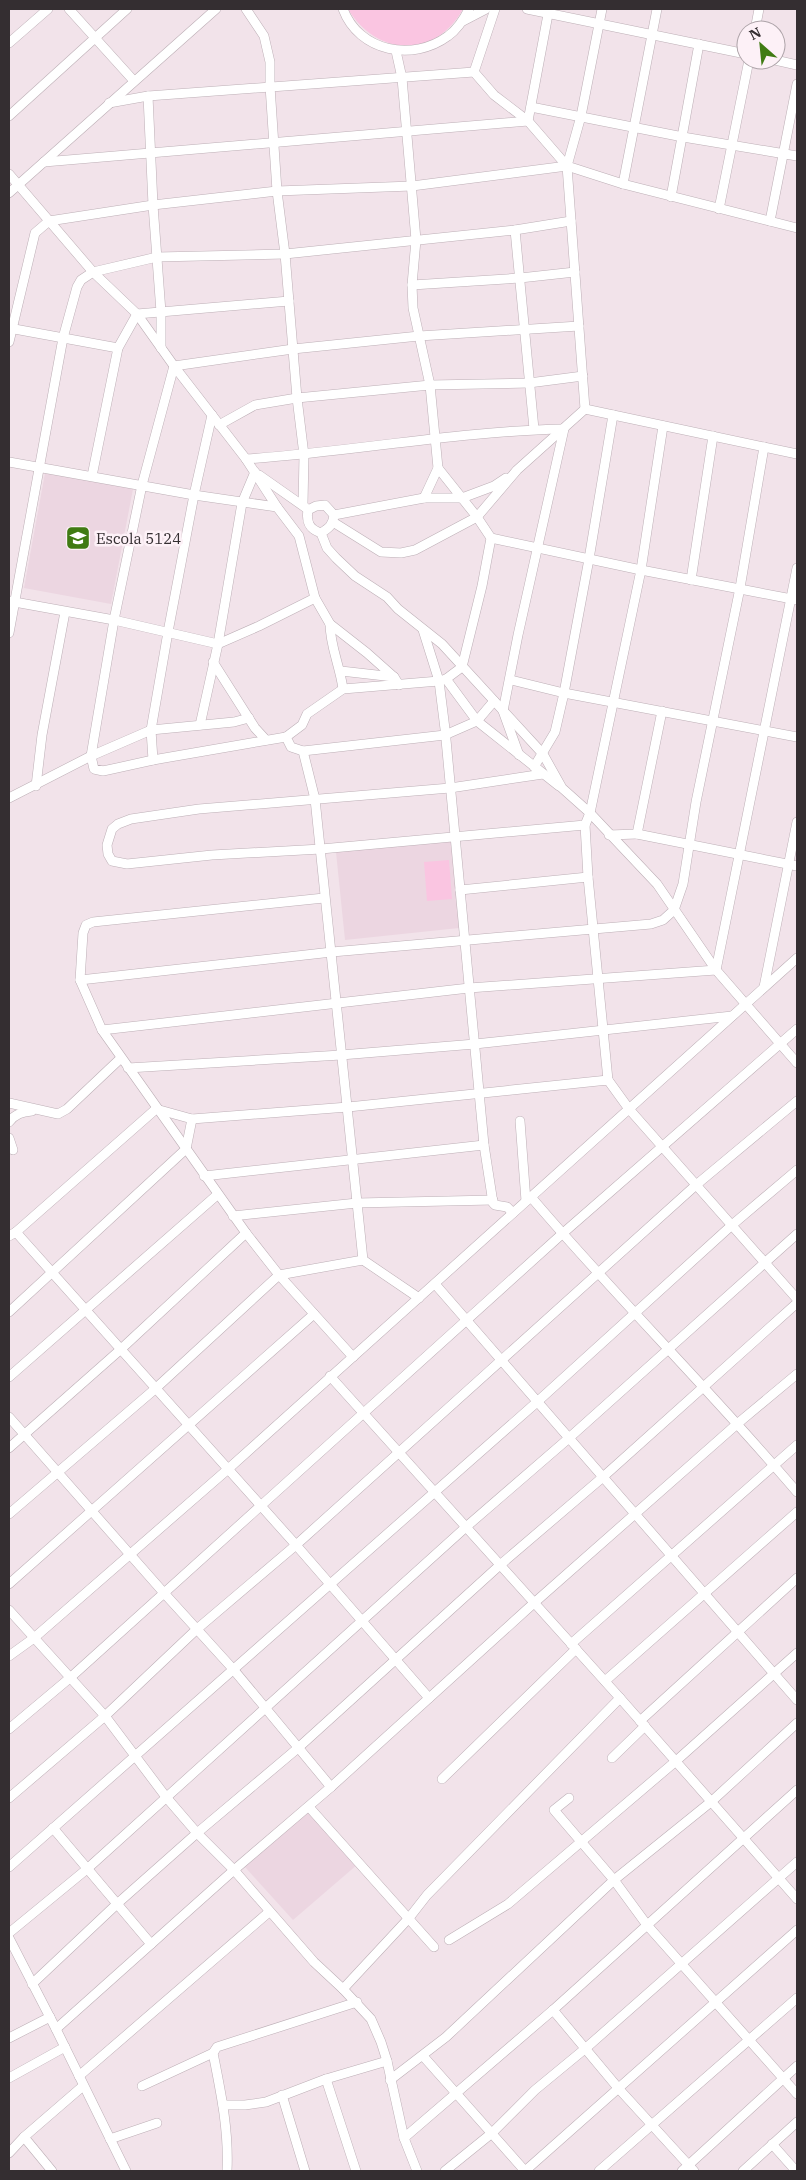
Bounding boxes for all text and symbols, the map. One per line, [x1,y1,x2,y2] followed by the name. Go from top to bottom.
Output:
[736,20,786,70] north arrow
[746,23,764,44] text: N
[65,525,91,551] school or university icon: Escola 5124
[96,529,181,548] place label: Escola 5124

